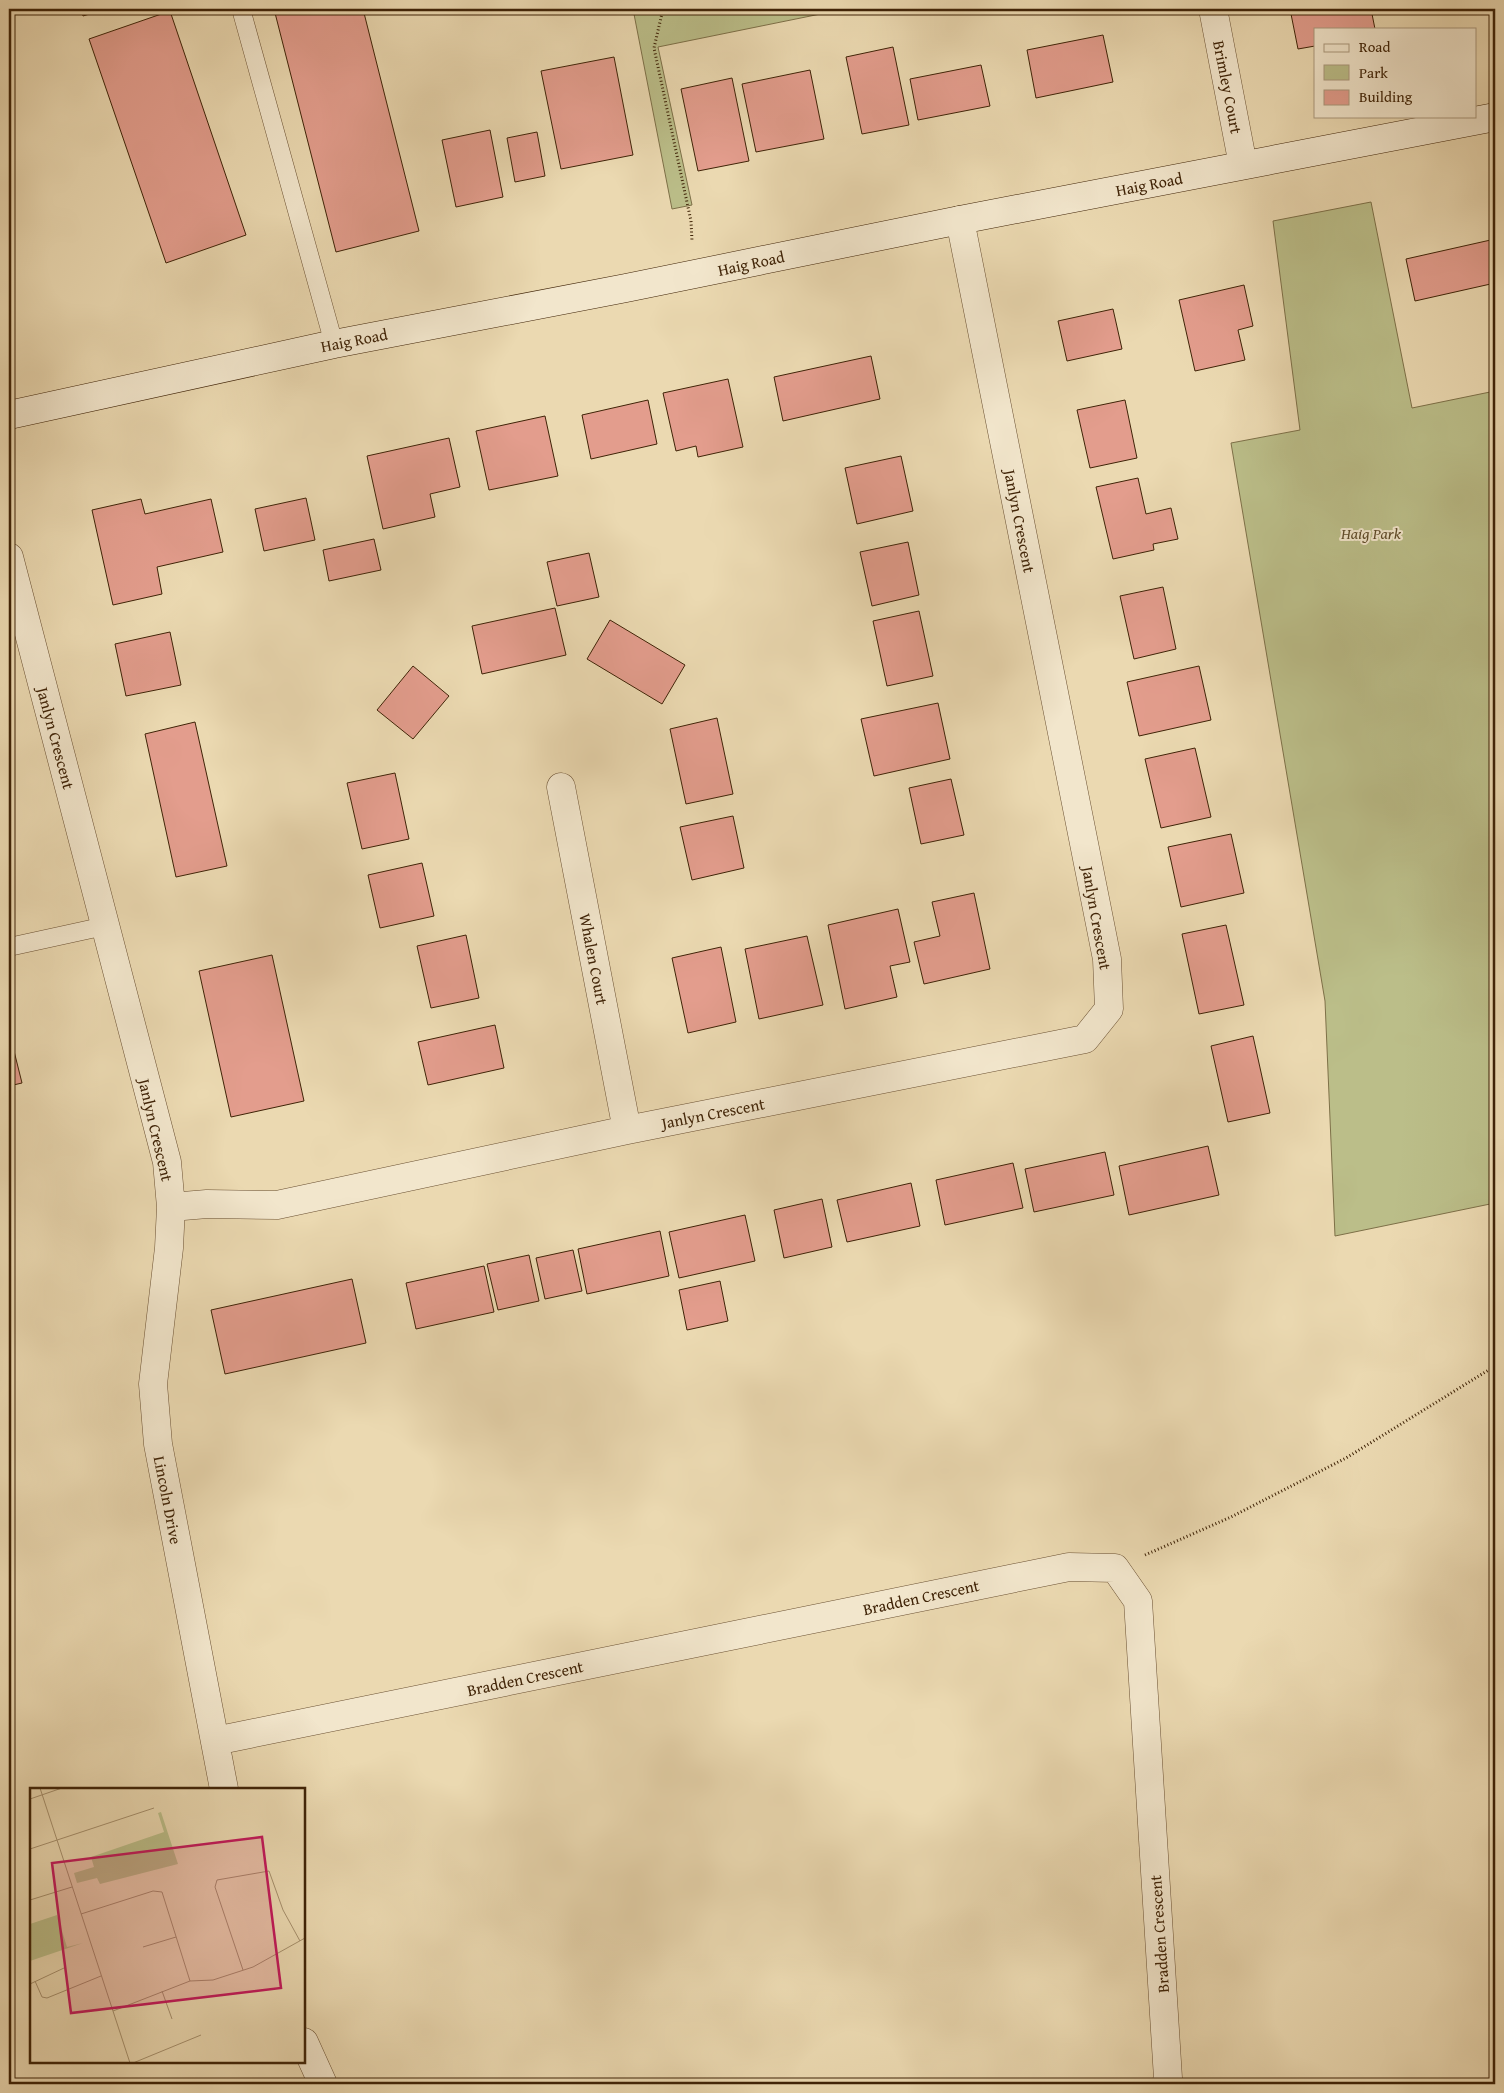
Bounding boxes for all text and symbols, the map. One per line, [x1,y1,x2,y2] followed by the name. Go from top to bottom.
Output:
[1314,28,1476,118] legend
[1359,36,1390,57] text: Road
[1207,38,1249,136] street label: Brimley Court
[1359,62,1388,83] text: Park
[1359,86,1413,107] text: Building
[1114,166,1185,202] street label: Haig Road
[715,244,787,282] street label: Haig Road
[319,322,390,358] street label: Haig Road
[998,465,1042,575] street label: Janlyn Crescent
[1340,521,1402,545] park label: Haig Park
[30,682,81,792] street label: Janlyn Crescent
[1076,862,1118,972] street label: Janlyn Crescent
[573,911,615,1007] street label: Whalen Court
[132,1074,180,1184] street label: Janlyn Crescent
[657,1091,767,1135] street label: Janlyn Crescent
[148,1454,188,1546] street label: Lincoln Drive
[861,1573,982,1621] street label: Bradden Crescent
[465,1654,586,1702] street label: Bradden Crescent
[30,1788,305,2063] inset map
[1143,1874,1175,1994] street label: Bradden Crescent

